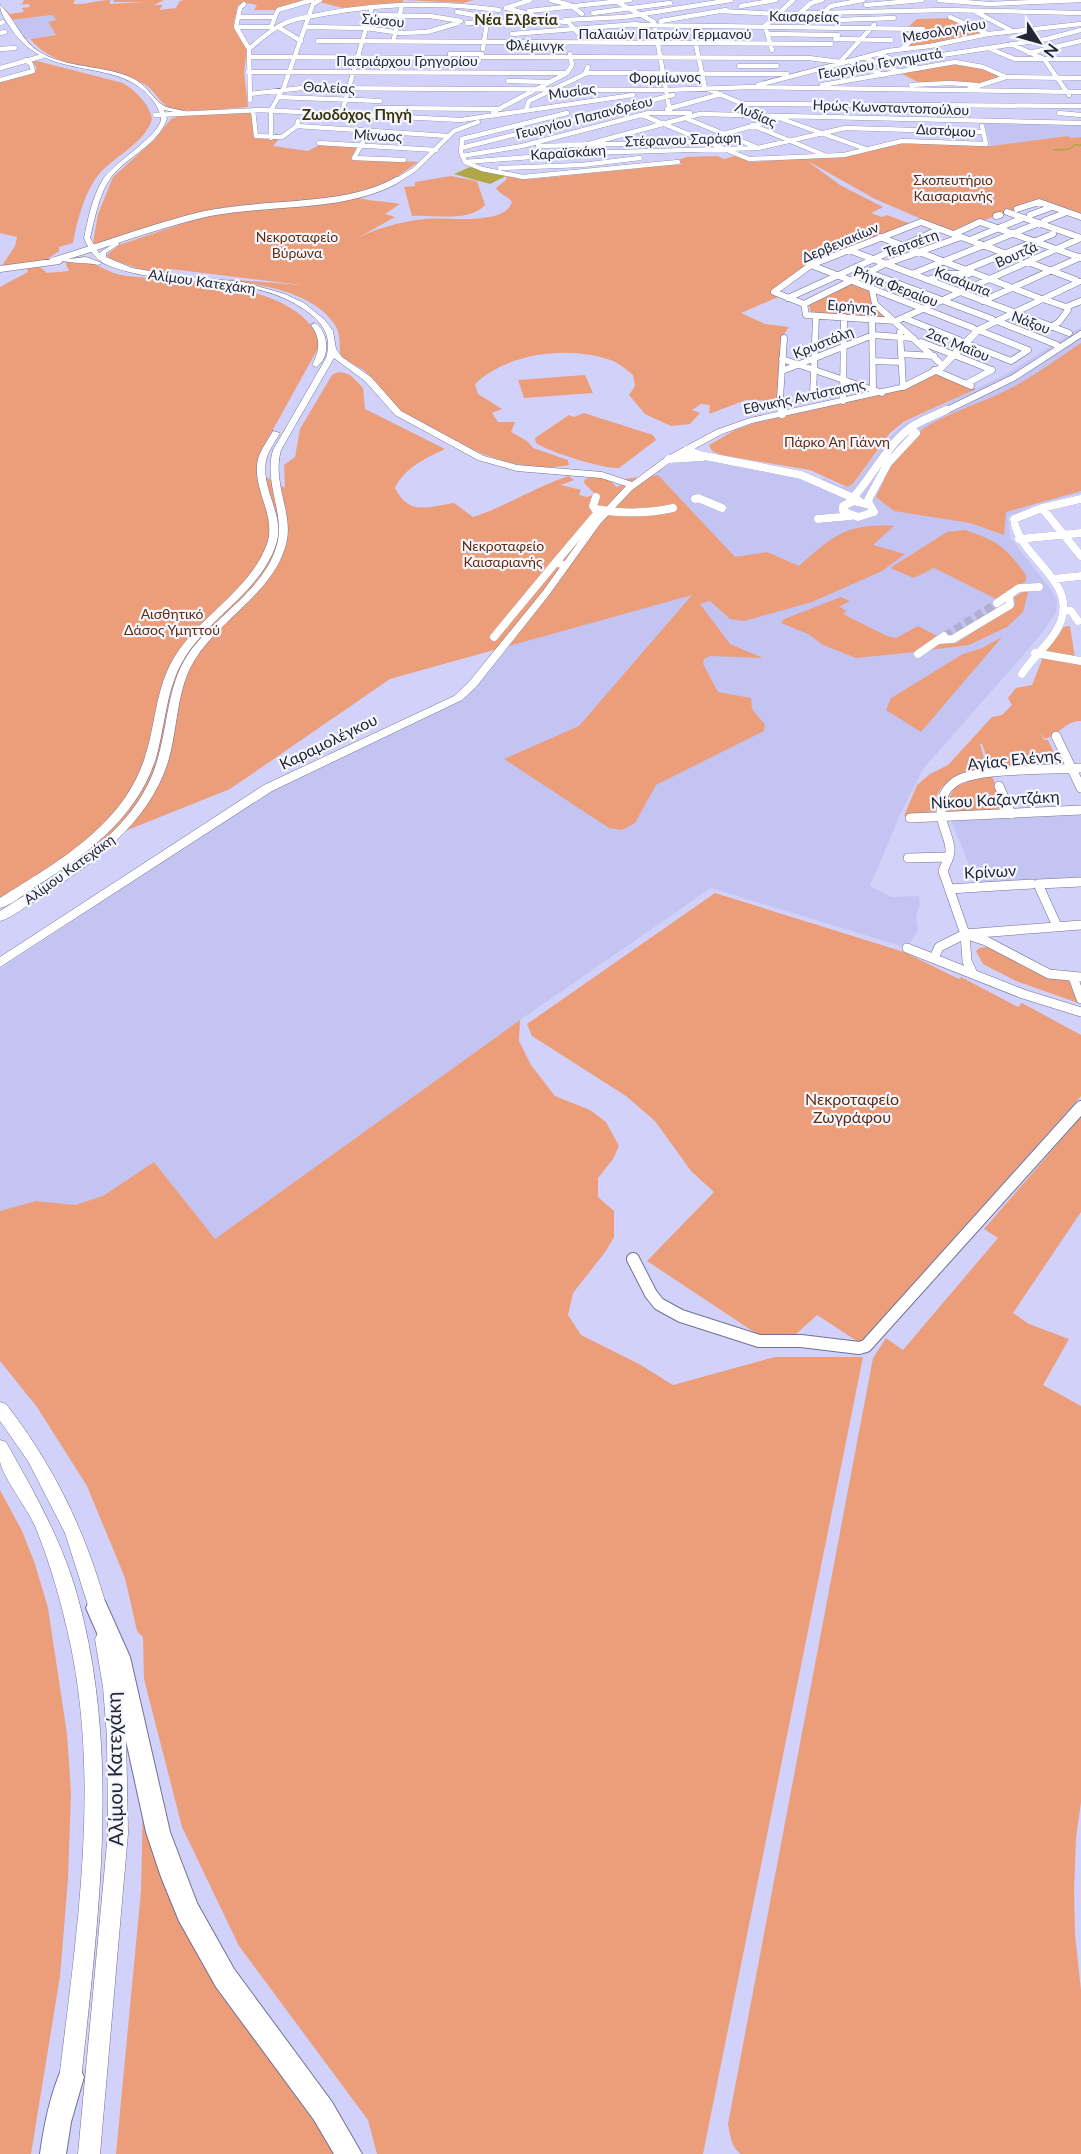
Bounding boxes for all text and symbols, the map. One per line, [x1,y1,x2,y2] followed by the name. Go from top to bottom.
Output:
[769,7,840,25] street label: Καισαρείας
[361,10,405,30] street label: Σώσου
[474,10,558,28] district label: Νέα Ελβετία
[1009,12,1069,72] north arrow
[901,14,987,46] street label: Μεσολογγίου
[579,25,751,42] street label: Παλαιών Πατρών Γερμανού
[506,36,565,54] street label: Φλέμινγκ
[1040,41,1063,62] text: N
[817,44,944,82] street label: Γεωργίου Γεννηματά
[336,52,478,69] street label: Πατριάρχου Γρηγορίου
[629,68,701,86] street label: Φορμίωνος
[303,78,356,96] street label: Θαλείας
[547,79,597,103] street label: Μυσίας
[514,92,654,142] street label: Γεωργίου Παπανδρέου
[812,96,970,118] street label: Ηρώς Κωνσταντοπούλου
[733,98,780,130] street label: Λυδίας
[302,105,412,123] district label: Ζωοδόχος Πηγή
[916,120,976,140] street label: Διστόμου
[353,125,403,145] street label: Μίνωος
[624,128,742,150] street label: Στέφανου Σαράφη
[530,141,606,163] street label: Καραϊσκάκη
[913,171,993,204] park label: Σκοπευτήριο Καισαριανής
[799,218,881,266] street label: Δερβενακίων
[882,225,940,261] street label: Τερτσέτη
[256,228,338,261] park label: Νεκροταφείο Βύρωνα
[992,237,1040,271] street label: Βουτζά
[851,262,941,310] street label: Ρήγα Φεραίου
[932,263,994,300] street label: Κασάμπα
[147,265,257,297] street label: Αλίμου Κατεχάκη
[827,296,878,316] street label: Ειρήνης
[1009,307,1053,337] street label: Νάξου
[790,322,856,362] street label: Κρυστάλη
[924,324,992,364] street label: 2ας Μαΐου
[742,375,867,417] street label: Εθνικής Αντίστασης
[784,433,890,450] park label: Πάρκο Αη Γιάννη
[462,537,544,570] park label: Νεκροταφείο Καισαριανής
[124,605,220,638] park label: Αισθητικό Δάσος Υμηττού
[276,709,380,773] street label: Καραμολέγκου
[966,745,1062,773] street label: Αγίας Ελένης
[930,786,1060,812] street label: Νίκου Καζαντζάκη
[20,830,118,908] street label: Αλίμου Κατεχάκη
[963,860,1017,882] street label: Κρίνων
[805,1089,899,1126] park label: Νεκροταφείο Ζωγράφου
[101,1692,127,1846] street label: Αλίμου Κατεχάκη

